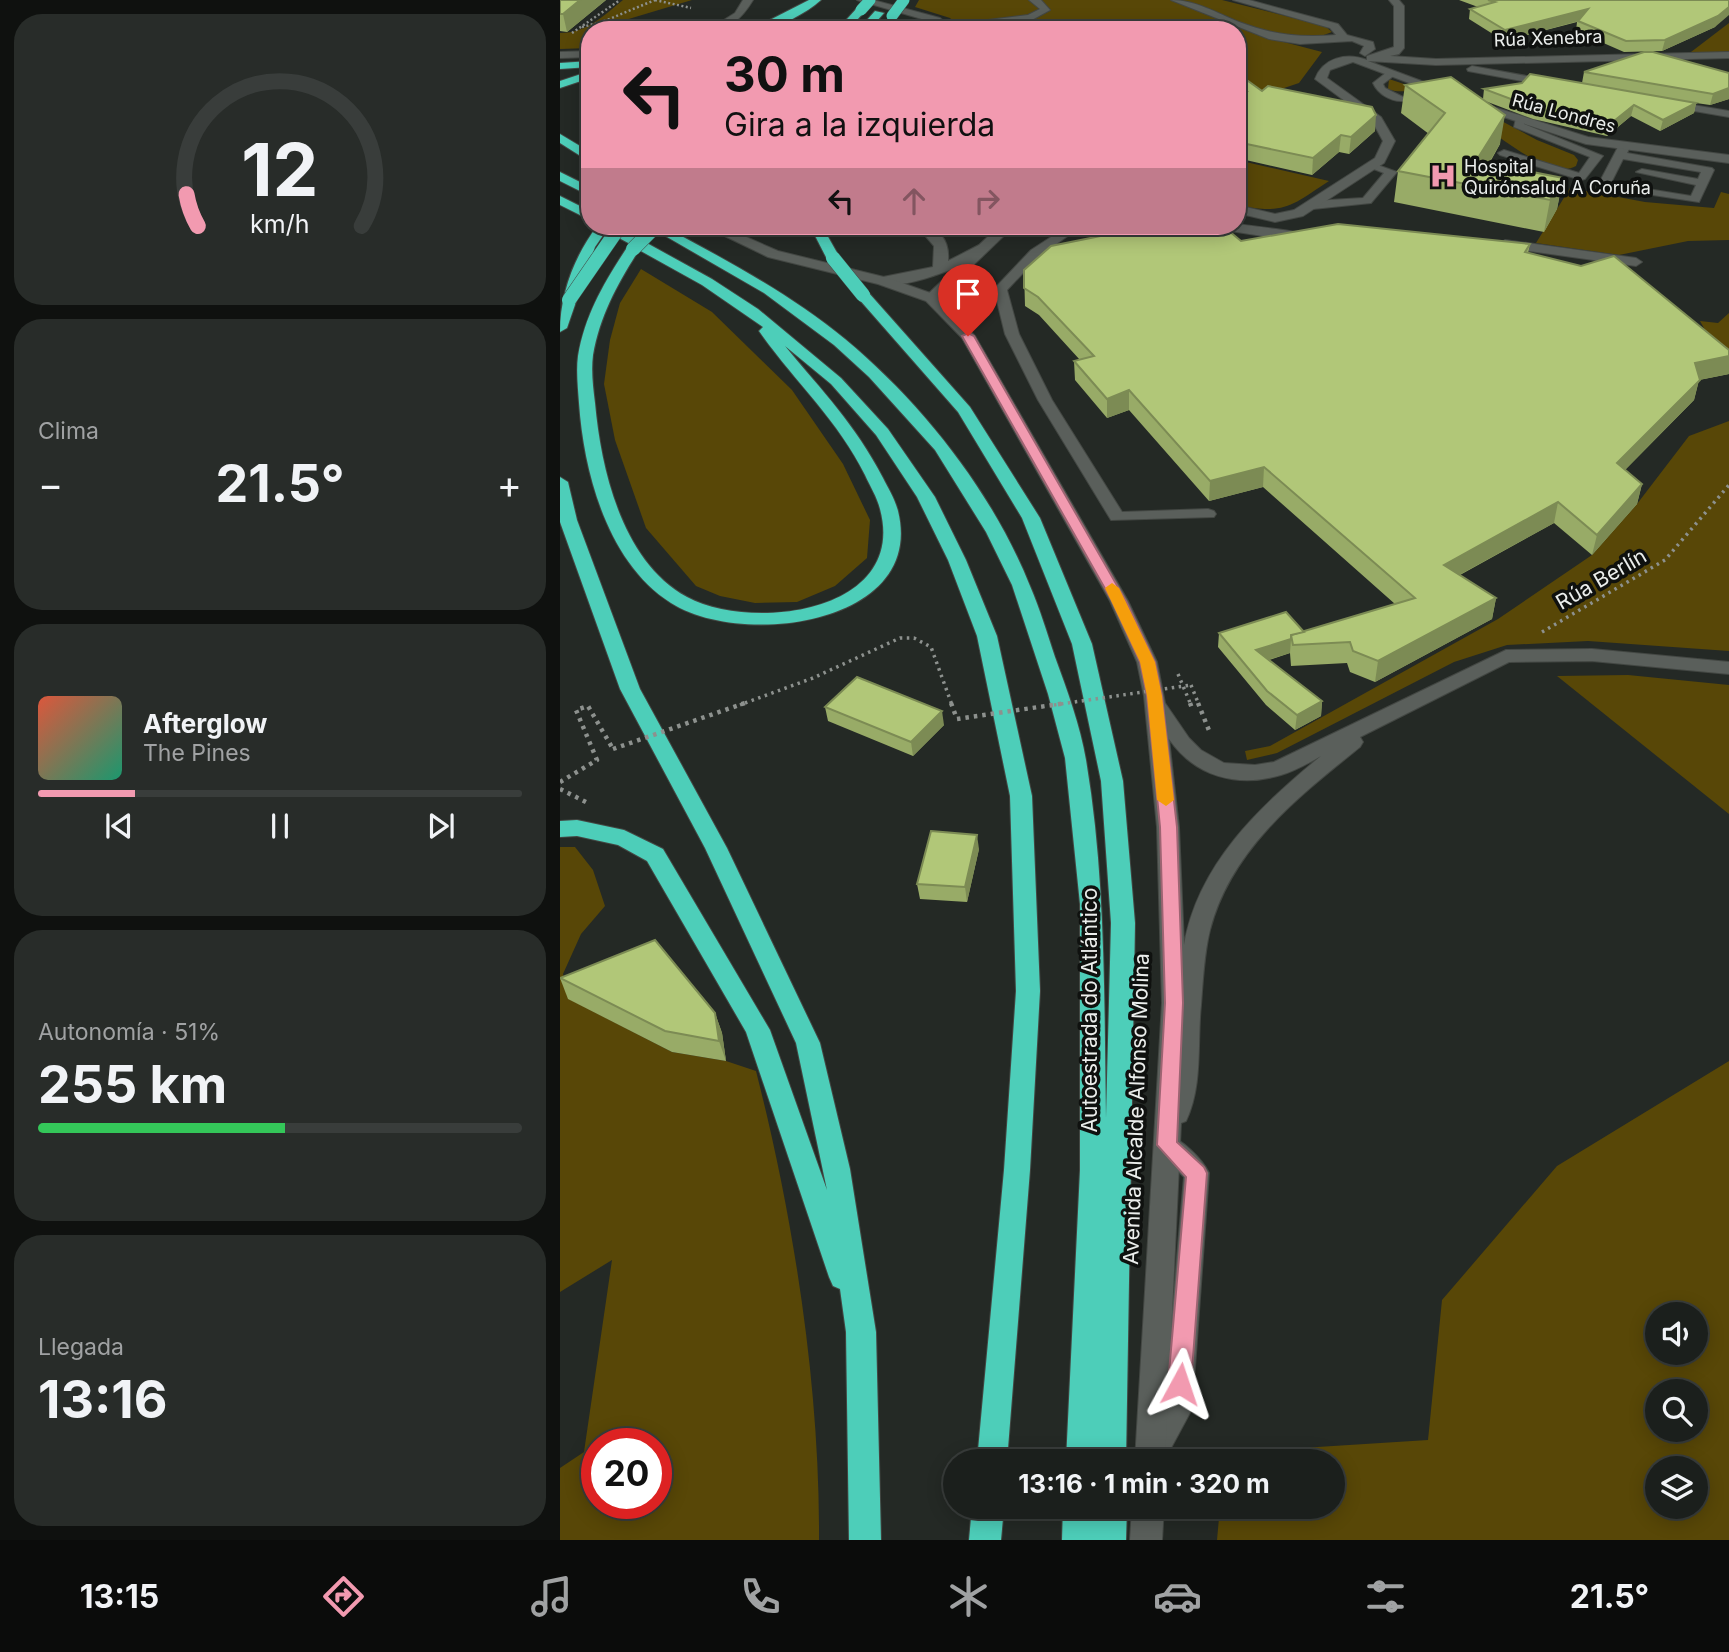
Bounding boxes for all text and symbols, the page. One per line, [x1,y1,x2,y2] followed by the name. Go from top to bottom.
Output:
[1493,26,1603,50] street label: Rúa Xenebra
[724,45,845,104] text: 30 m
[609,49,700,140] icon: left
[1510,89,1618,137] street label: Rúa Londres
[724,105,995,144] text: Gira a la izquierda
[241,125,319,214] text: 12
[1464,156,1651,198] place label: Hospital Quirónsalud A Coruña
[1428,161,1458,191] hospital icon: Hospital Quirónsalud A Coruña
[822,182,860,220] icon: left
[895,182,933,220] icon: ahead
[968,182,1006,220] icon: right
[250,208,310,238] text: km/h
[938,264,998,336] pin
[949,275,987,313] icon: arrive
[38,417,99,445] text: Clima
[215,452,345,515] text: 21.5°
[38,461,63,507] text: −
[497,461,522,507] text: +
[1551,543,1651,615] street label: Rúa Berlín
[143,708,267,739] text: Afterglow
[143,739,251,767] text: The Pines
[100,807,138,845] icon: previous
[261,807,299,845] icon: pause
[422,807,460,845] icon: next
[1077,888,1102,1132] street label: Autoestrada do Atlántico
[1118,953,1154,1265] street label: Avenida Alcalde Alfonso Molina
[38,1018,220,1046] text: Autonomía · 51%
[38,1053,227,1116] text: 255 km
[1645,1302,1708,1519] map controls
[1645,1302,1708,1365] button: sound
[38,1333,124,1361] text: Llegada
[1143,1347,1217,1421] position arrow
[38,1368,168,1431] text: 13:16
[1645,1379,1708,1442] button: search
[581,1428,672,1519] speed limit sign: 20
[1645,1456,1708,1519] button: layers
[1018,1468,1270,1499] text: 13:16 · 1 min · 320 m
[319,1572,368,1621] icon: directions
[527,1572,576,1621] icon: music
[736,1572,785,1621] icon: phone
[944,1572,993,1621] icon: climate
[1153,1572,1202,1621] icon: car
[1361,1572,1410,1621] icon: filters
[80,1577,159,1616] text: 13:15
[1570,1577,1649,1616] text: 21.5°

